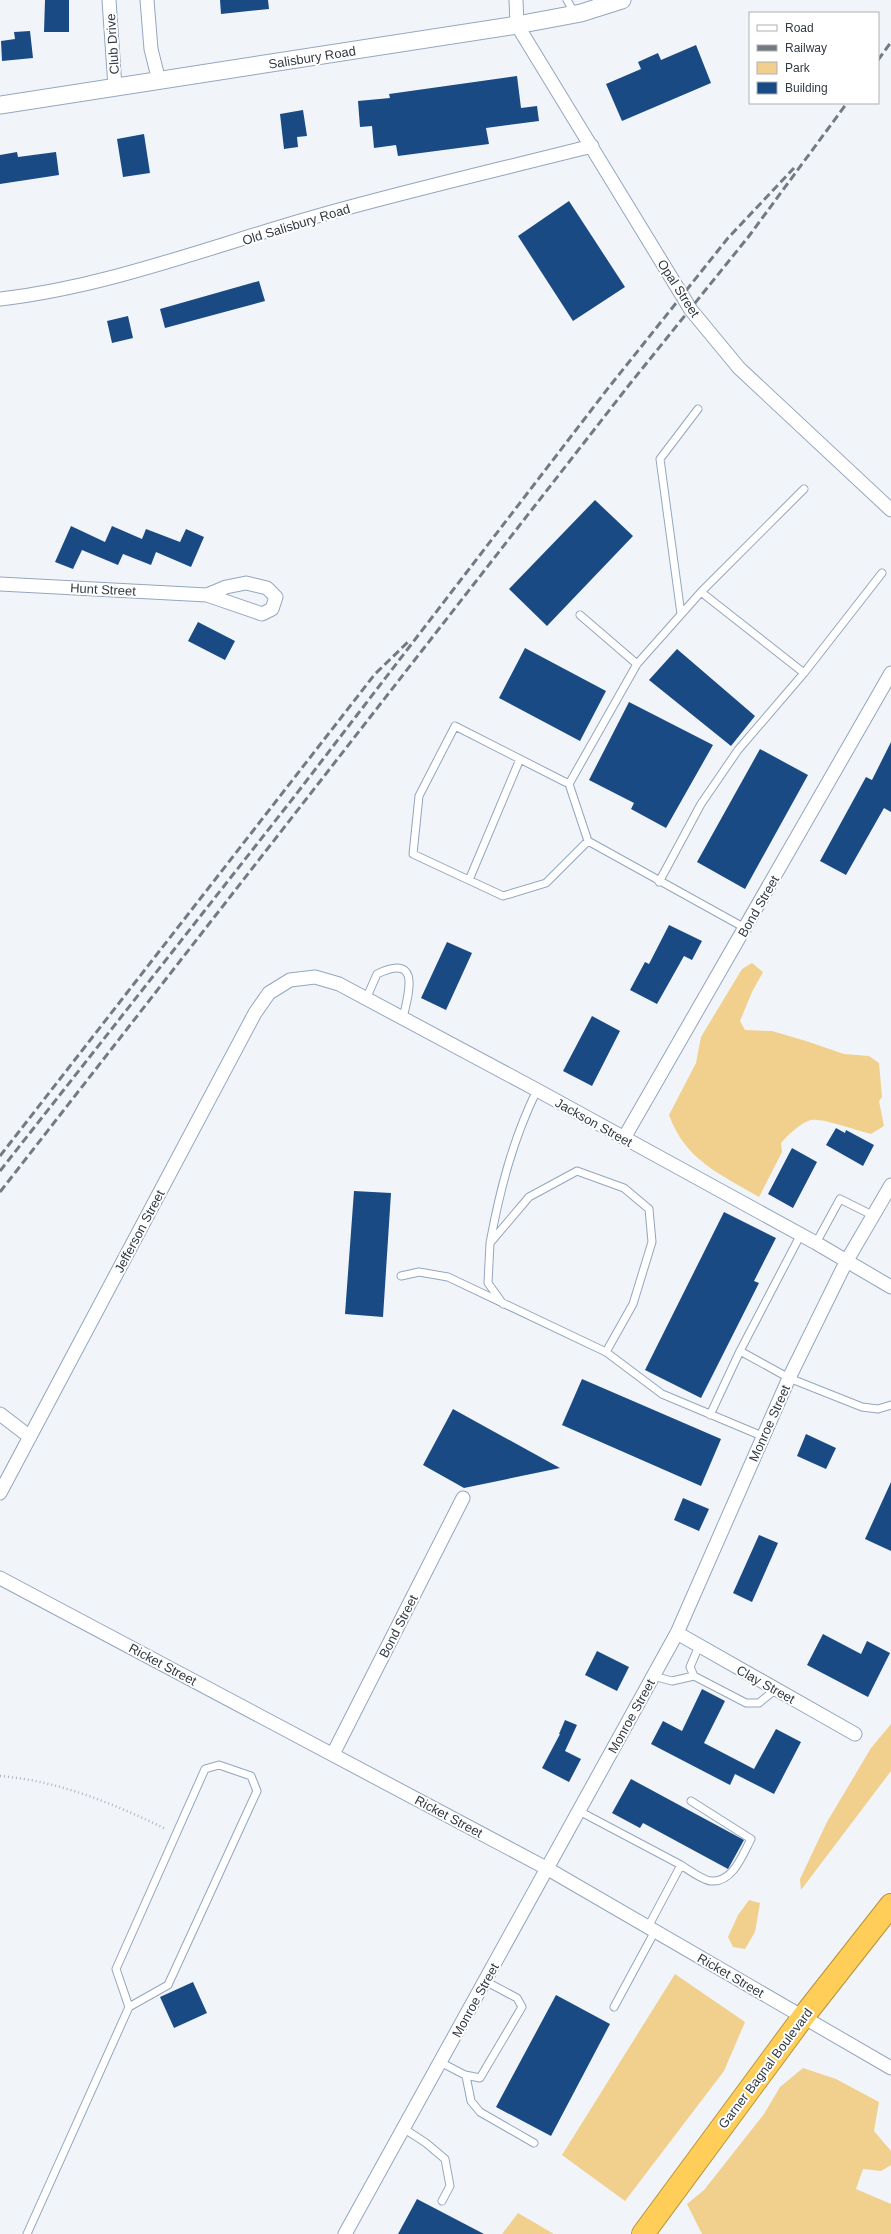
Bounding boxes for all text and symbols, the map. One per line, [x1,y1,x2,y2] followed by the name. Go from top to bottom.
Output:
[749,12,879,104] legend
[103,13,122,75] street label: Club Drive
[785,21,814,35] text: Road
[785,41,827,55] text: Railway
[267,43,357,72] street label: Salisbury Road
[785,61,811,75] text: Park
[785,81,828,95] text: Building
[240,201,352,248] street label: Old Salisbury Road
[654,257,703,320] street label: Opal Street
[70,580,137,599] street label: Hunt Street
[735,872,782,940] street label: Bond Street
[553,1095,635,1150] street label: Jackson Street
[111,1187,168,1275] street label: Jefferson Street
[746,1382,793,1464] street label: Monroe Street
[376,1592,421,1660] street label: Bond Street
[126,1640,199,1689] street label: Ricket Street
[734,1662,798,1707] street label: Clay Street
[605,1676,658,1756] street label: Monroe Street
[412,1792,485,1841] street label: Ricket Street
[695,1950,767,2001] street label: Ricket Street
[449,1960,502,2040] street label: Monroe Street
[715,2005,816,2131] street label: Garner Bagnal Boulevard

